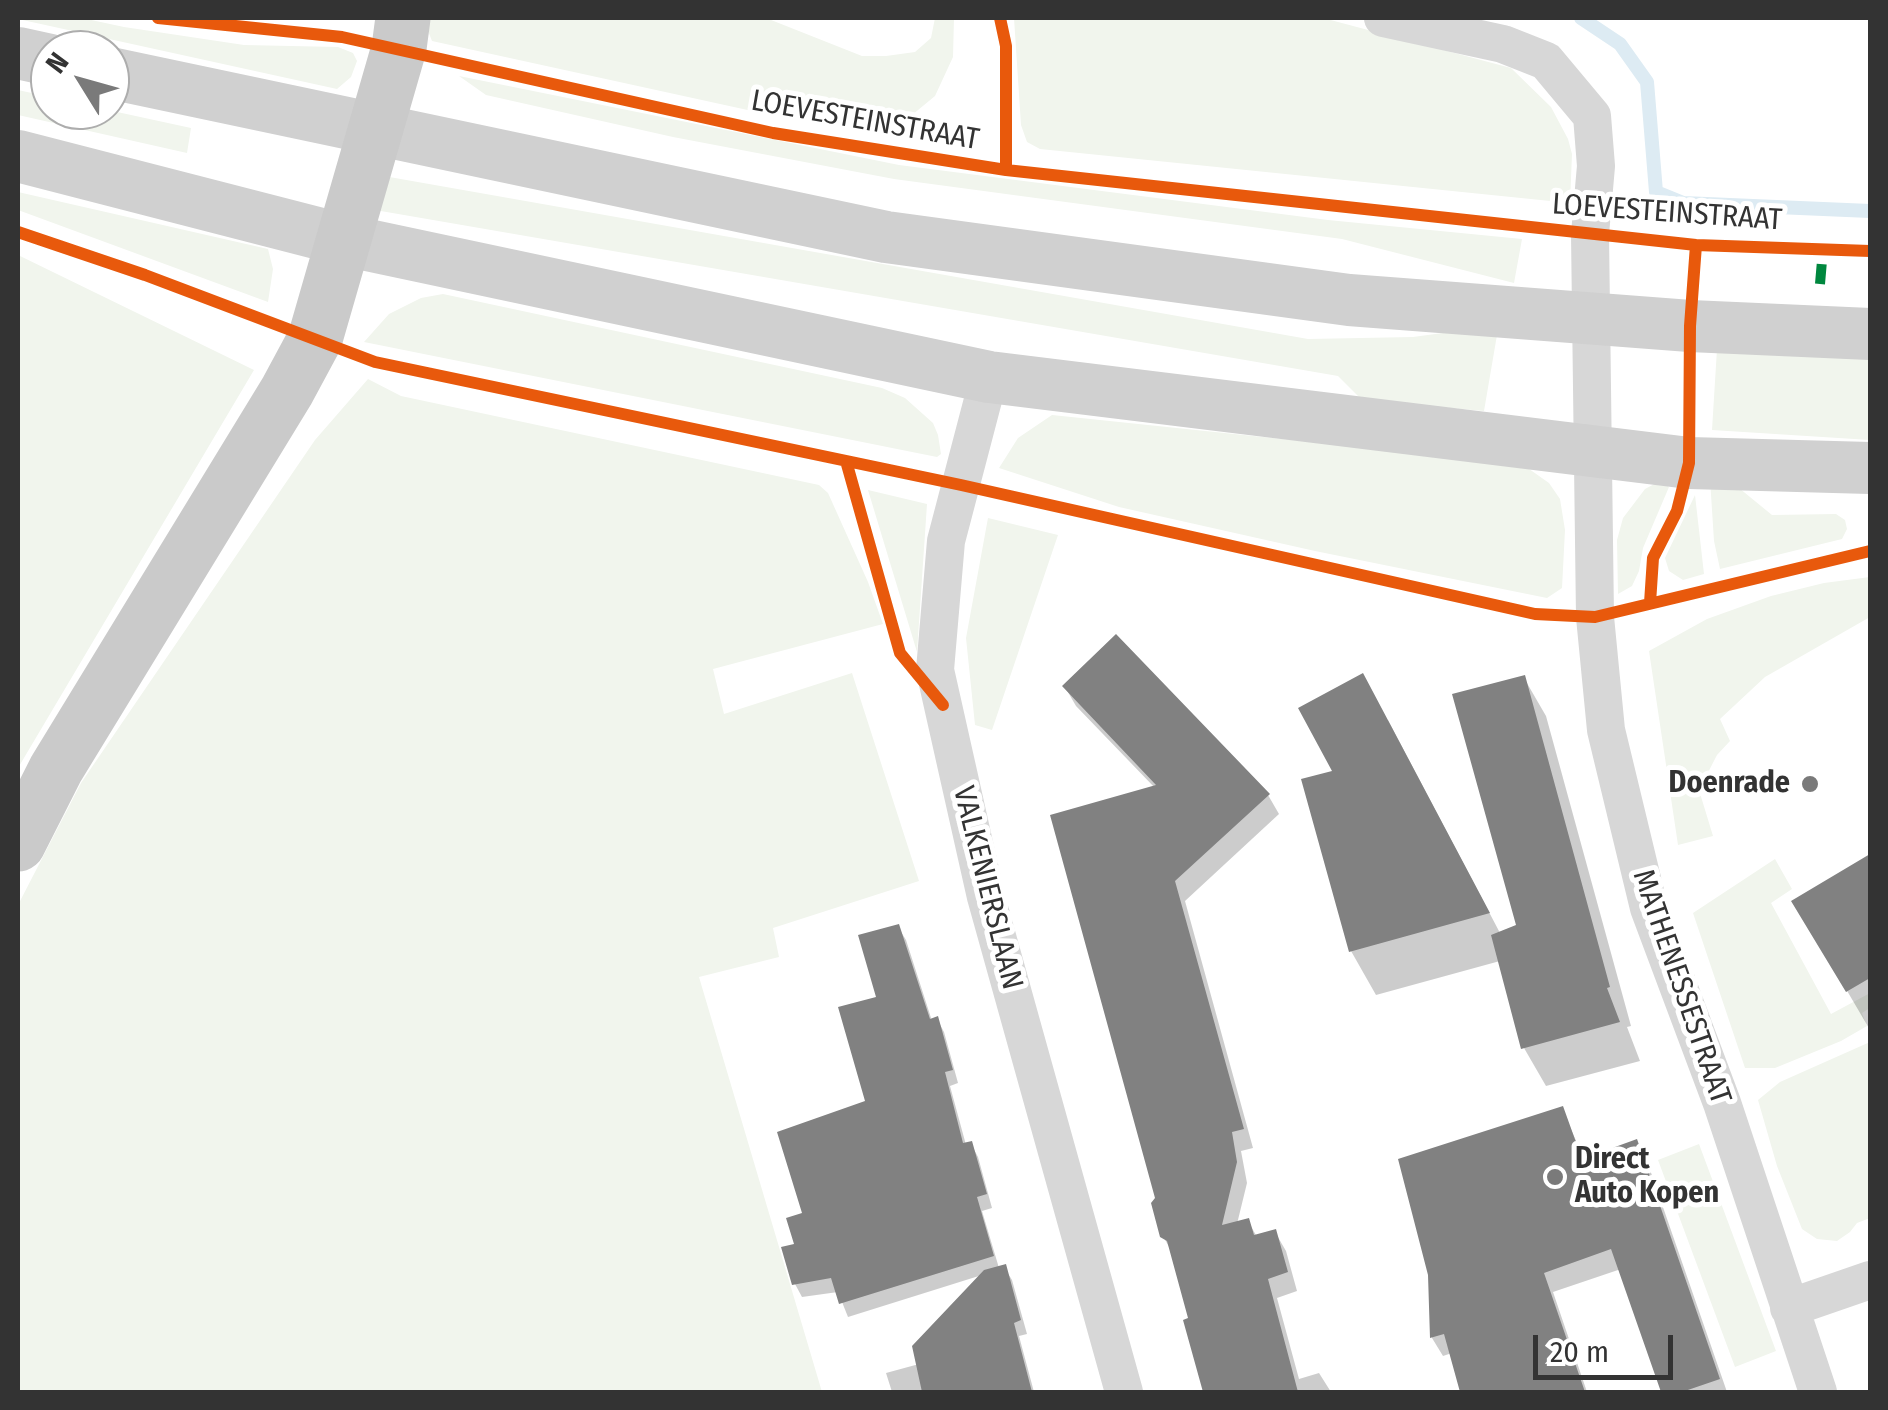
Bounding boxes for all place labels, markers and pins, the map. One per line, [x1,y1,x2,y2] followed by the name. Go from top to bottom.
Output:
[1669,766,1790,802] place label: Doenrade
[1799,773,1821,795] marker: Doenrade
[1575,1142,1719,1212] place label: Direct Auto Kopen
[1544,1166,1566,1188] marker: Direct Auto Kopen

